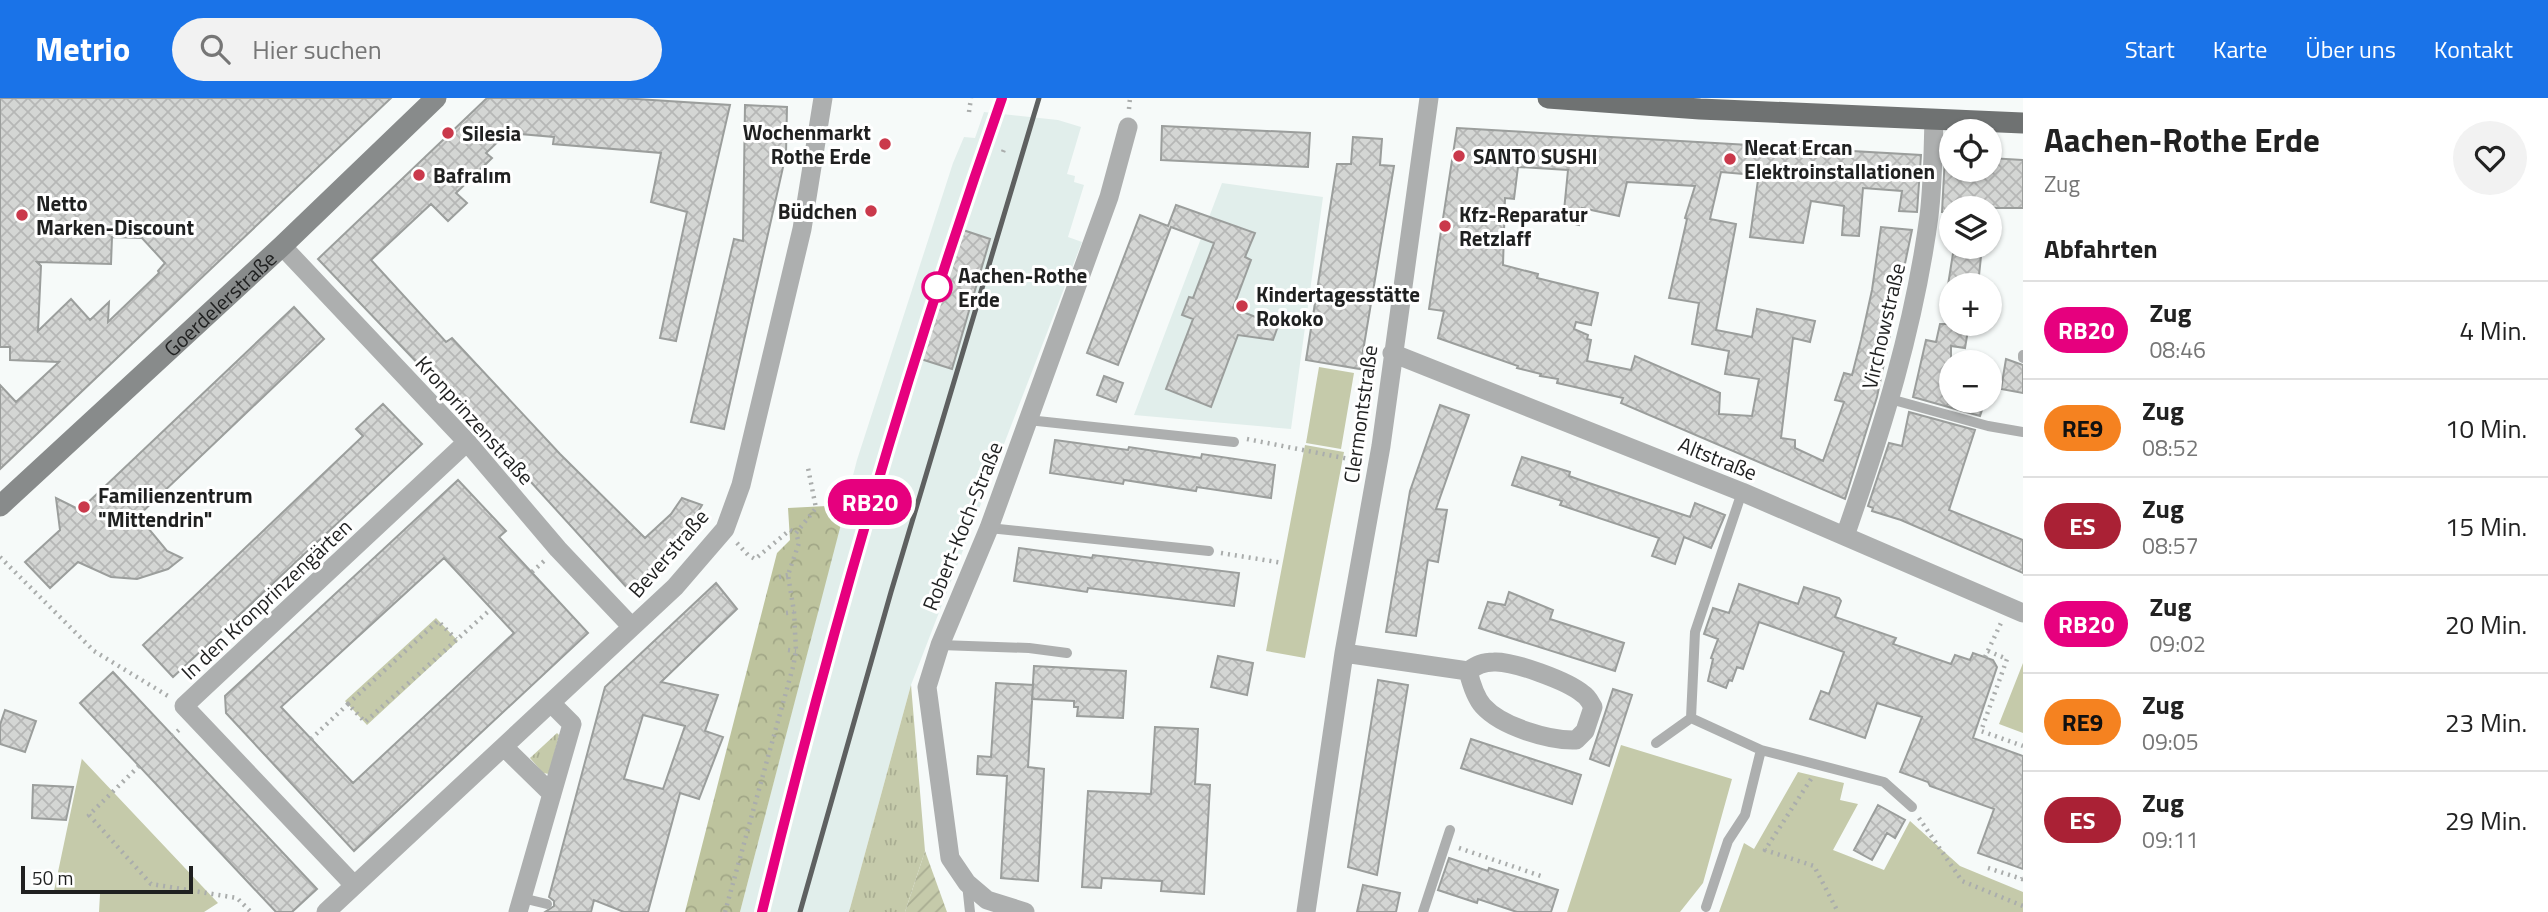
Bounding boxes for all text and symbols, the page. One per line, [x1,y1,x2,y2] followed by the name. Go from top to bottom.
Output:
[172,18,662,81] search box
[35,24,130,74] text: Metrio
[196,30,234,68] icon: search
[252,30,382,69] text: Hier suchen
[2125,31,2175,67] text: Start
[2213,31,2267,67] text: Karte
[2305,31,2396,67] text: Über uns
[2434,31,2513,67] text: Kontakt
[2044,115,2320,165] text: Aachen-Rothe Erde
[743,116,871,172] place label: Wochenmarkt Rothe Erde
[462,117,522,149] place label: Silesia
[1939,119,2002,413] map controls
[1939,119,2002,182] button: locate
[2453,121,2527,195] button: heart
[440,125,456,141] marker: Silesia
[1744,131,1935,187] place label: Necat Ercan Elektroinstallationen
[877,136,893,152] marker: Wochenmarkt Rothe Erde
[1473,140,1598,172] place label: SANTO SUSHI
[1451,148,1467,164] marker: SANTO SUSHI
[1722,151,1738,167] marker: Necat Ercan Elektroinstallationen
[433,159,511,191] place label: Bafralım
[2044,166,2080,201] text: Zug
[411,167,427,183] marker: Bafralım
[36,187,194,243] place label: Netto Marken-Discount
[778,195,857,227] place label: Büdchen
[1939,196,2002,259] button: layers
[1459,198,1588,254] place label: Kfz-Reparatur Retzlaff
[863,203,879,219] marker: Büdchen
[14,207,30,223] marker: Netto Marken-Discount
[1437,218,1453,234] marker: Kfz-Reparatur Retzlaff
[2044,229,2158,268] text: Abfahrten
[156,243,284,364] street label: Goerdelerstraße
[958,259,1087,315] place label: Aachen-Rothe Erde
[1853,260,1913,392] street label: Virchowstraße
[922,272,952,302] marker: Aachen-Rothe Erde
[1939,273,2002,336] button: +
[1256,278,1420,334] place label: Kindertagesstätte Rokoko
[2149,293,2191,332] text: Zug
[1234,298,1250,314] marker: Kindertagesstätte Rokoko
[2460,311,2527,350] text: 4 Min.
[2058,312,2114,348] text: RB20
[2149,332,2206,367] text: 08:46
[1334,343,1386,485] street label: Clermontstraße
[408,348,542,492] street label: Kronprinzenstraße
[1939,350,2002,413] button: −
[2142,391,2184,430] text: Zug
[2445,409,2527,448] text: 10 Min.
[2062,410,2103,446] text: RE9
[1674,428,1762,488] street label: Altstraße
[2142,430,2199,465] text: 08:52
[914,437,1010,615] street label: Robert-Koch-Straße
[98,479,253,535] place label: Familienzentrum "Mittendrin"
[821,479,919,525] line badge: RB20
[842,484,898,520] text: RB20
[2142,489,2184,528] text: Zug
[76,499,92,515] marker: Familienzentrum "Mittendrin"
[620,501,716,605] street label: Beverstraße
[2445,507,2527,546] text: 15 Min.
[2069,508,2096,544] text: ES
[173,511,359,687] street label: In den Kronprinzengärten
[2142,528,2199,563] text: 08:57
[2149,587,2191,626] text: Zug
[2445,605,2527,644] text: 20 Min.
[2058,606,2114,642] text: RB20
[2149,626,2206,661] text: 09:02
[2142,685,2184,724] text: Zug
[2445,703,2527,742] text: 23 Min.
[2062,704,2103,740] text: RE9
[2142,724,2199,759] text: 09:05
[2142,783,2184,822] text: Zug
[2445,801,2527,840] text: 29 Min.
[2069,802,2096,838] text: ES
[2142,822,2199,857] text: 09:11
[21,863,192,895] scale bar
[32,863,73,892] text: 50 m

